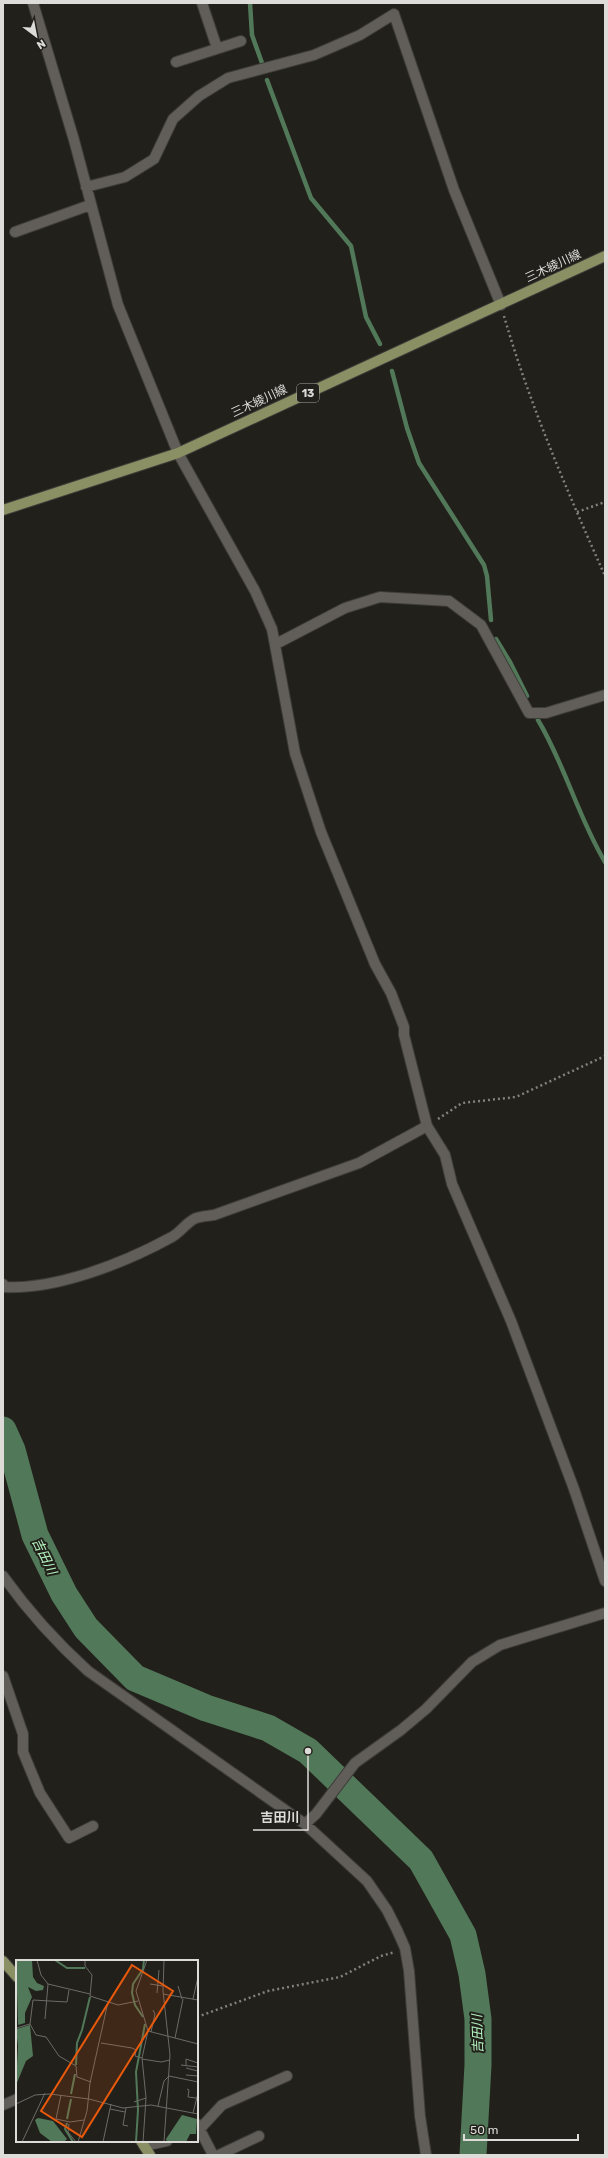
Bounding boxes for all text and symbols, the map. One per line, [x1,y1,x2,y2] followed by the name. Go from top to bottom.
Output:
[16,16,56,56] north arrow
[34,36,48,52] text: N
[523,247,583,285] street label: 三木綾川線
[229,382,289,420] street label: 三木綾川線
[297,384,319,402] road number: 13
[29,1535,61,1579] water label: 吉田川
[253,1805,308,1830] callout: 吉田川
[260,1810,300,1825] text: 吉田川
[16,1960,198,2142] inset map
[469,2012,486,2054] water label: 吉田川
[464,2116,578,2142] scale bar
[470,2123,498,2137] text: 50 m

